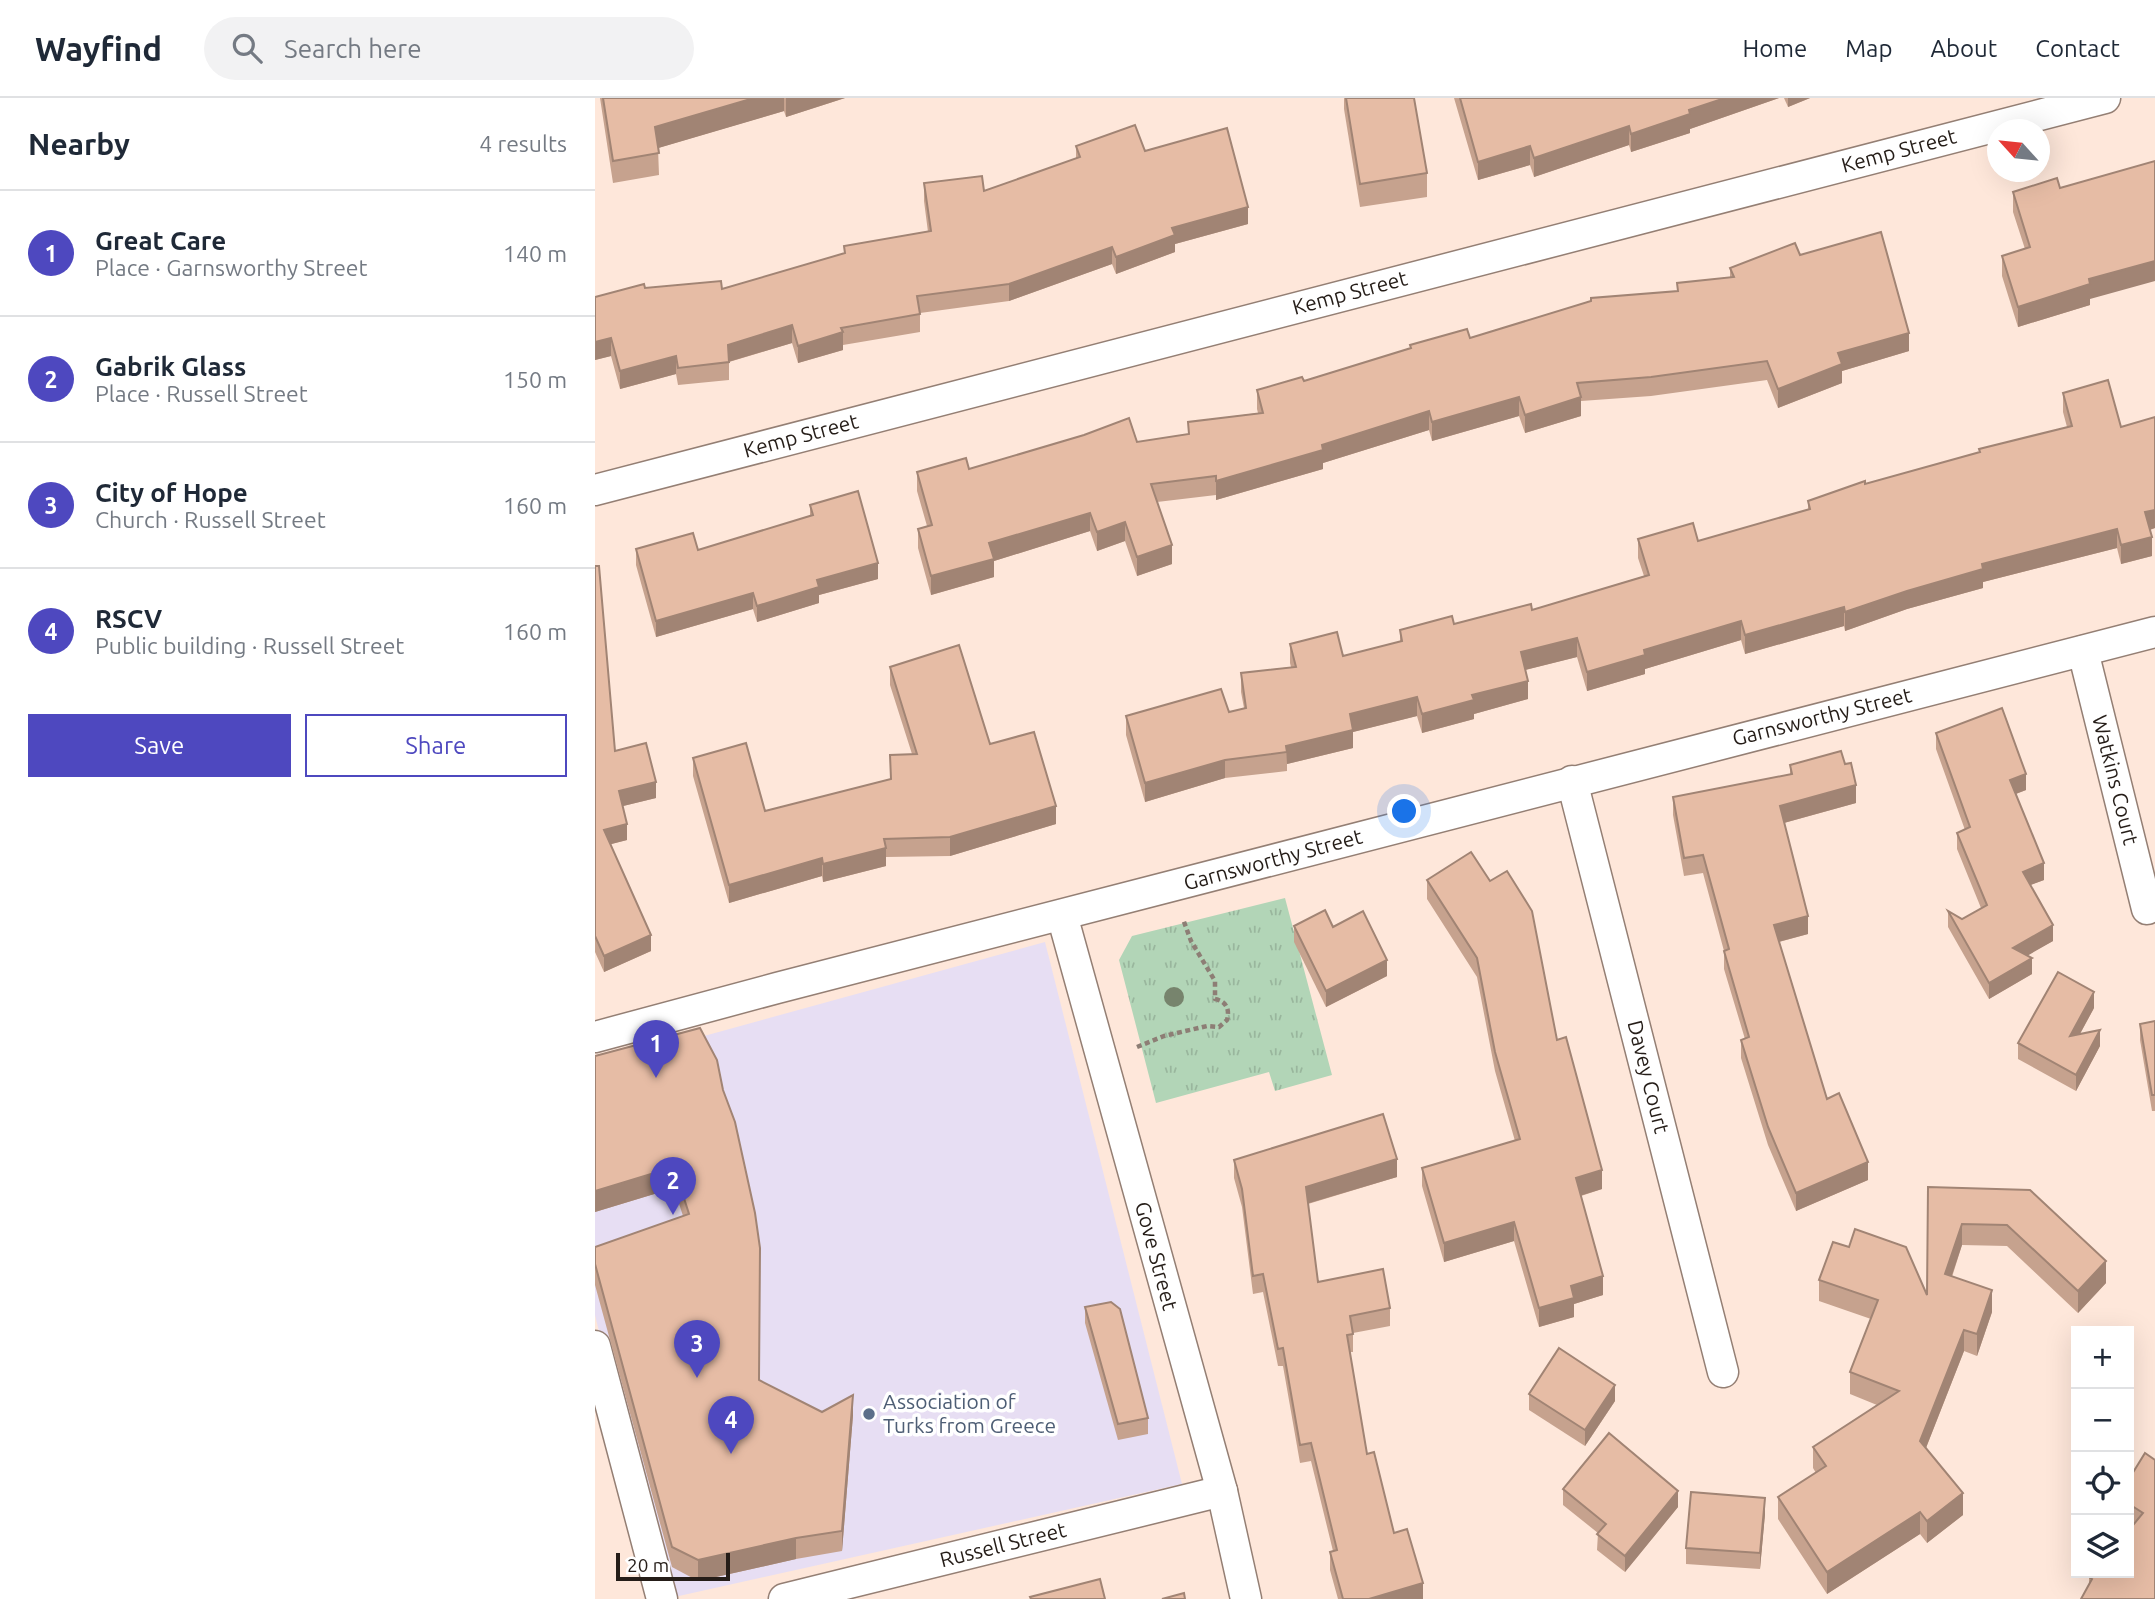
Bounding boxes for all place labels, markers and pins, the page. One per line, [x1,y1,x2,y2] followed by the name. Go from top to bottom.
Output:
[633,1020,679,1078] pin: 1
[650,1157,696,1215] pin: 2
[674,1320,720,1378] pin: 3
[883,1389,1056,1437] place label: Association of Turks from Greece
[708,1396,754,1454] pin: 4
[861,1406,877,1422] marker: Association of Turks from Greece

